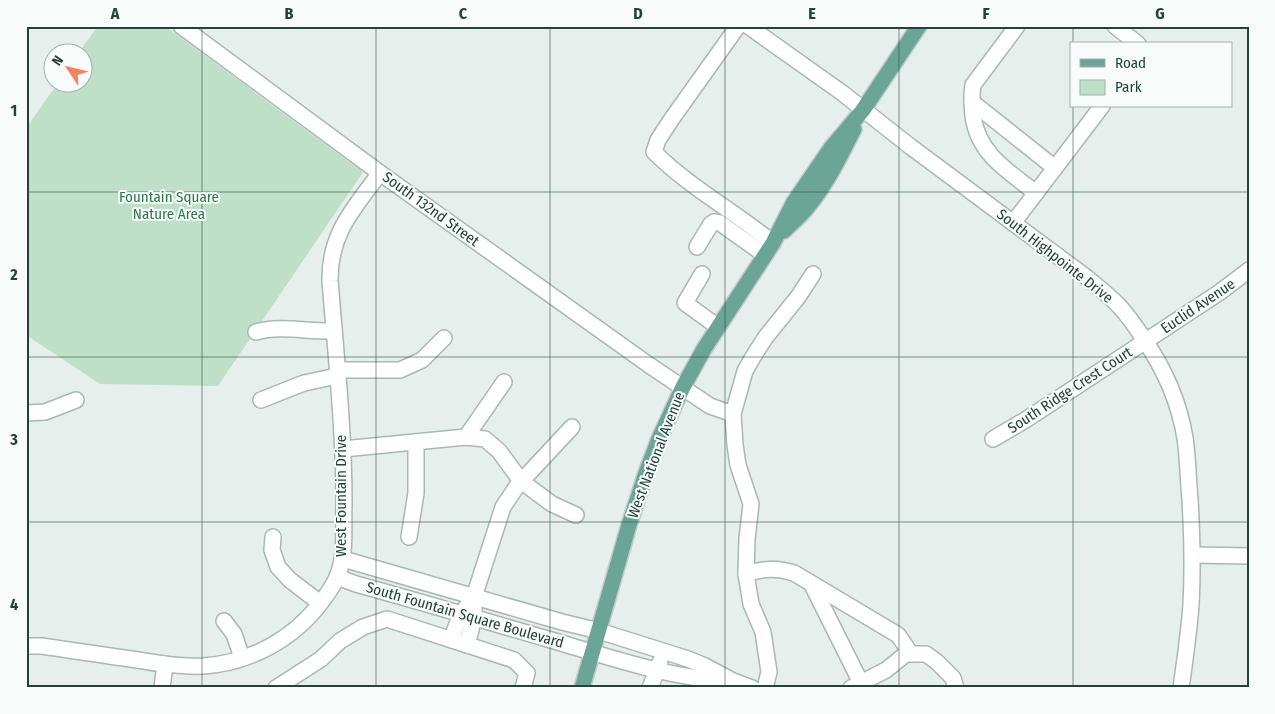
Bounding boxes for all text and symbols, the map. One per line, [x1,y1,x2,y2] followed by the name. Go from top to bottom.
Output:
[110,4,120,23] text: A
[285,4,294,23] text: B
[459,4,468,23] text: C
[633,4,643,23] text: D
[808,4,816,23] text: E
[982,4,990,23] text: F
[1155,4,1165,23] text: G
[42,42,92,92] north arrow
[1070,42,1232,108] legend
[48,53,67,69] text: N
[1115,54,1146,72] text: Road
[1115,78,1142,96] text: Park
[11,101,17,120] text: 1
[379,168,483,250] street label: South 132nd Street
[119,188,219,223] park label: Fountain Square Nature Area
[993,205,1117,307] street label: South Highpointe Drive
[9,265,18,284] text: 2
[1158,275,1238,337] street label: Euclid Avenue
[1004,343,1136,437] street label: South Ridge Crest Court
[624,389,688,521] street label: West National Avenue
[9,430,18,449] text: 3
[332,435,350,557] street label: West Fountain Drive
[364,578,566,652] street label: South Fountain Square Boulevard
[10,595,18,614] text: 4

